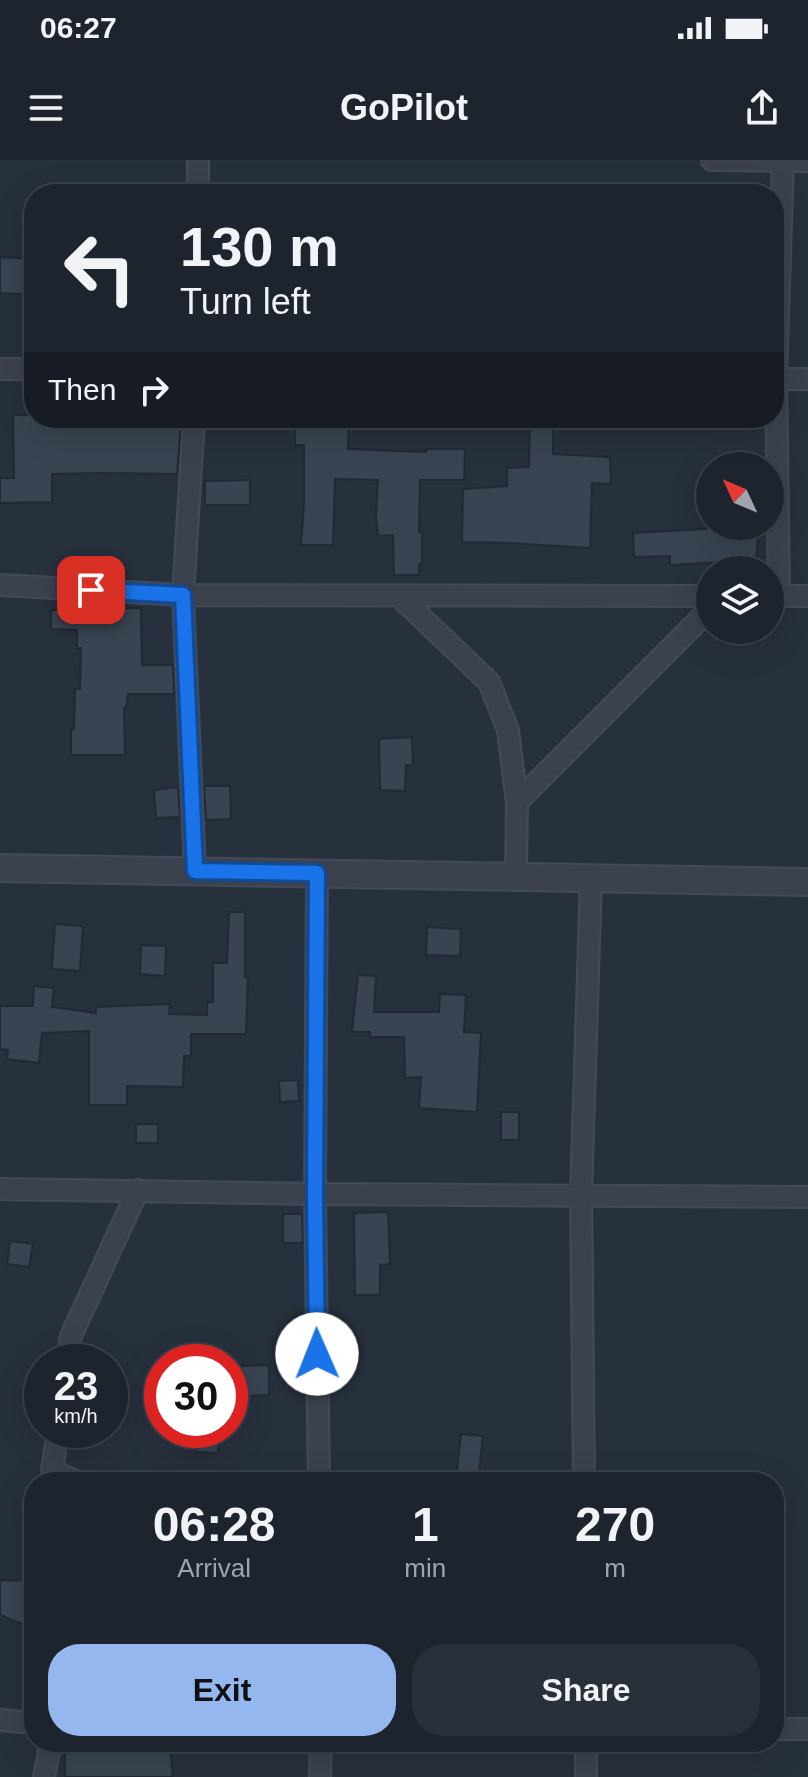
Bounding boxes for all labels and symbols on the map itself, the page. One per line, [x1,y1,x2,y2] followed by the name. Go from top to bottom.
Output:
[696,452,784,540] north arrow
[57,556,125,624] pin
[275,1312,359,1396] position arrow
[144,1344,248,1448] speed limit sign: 30

